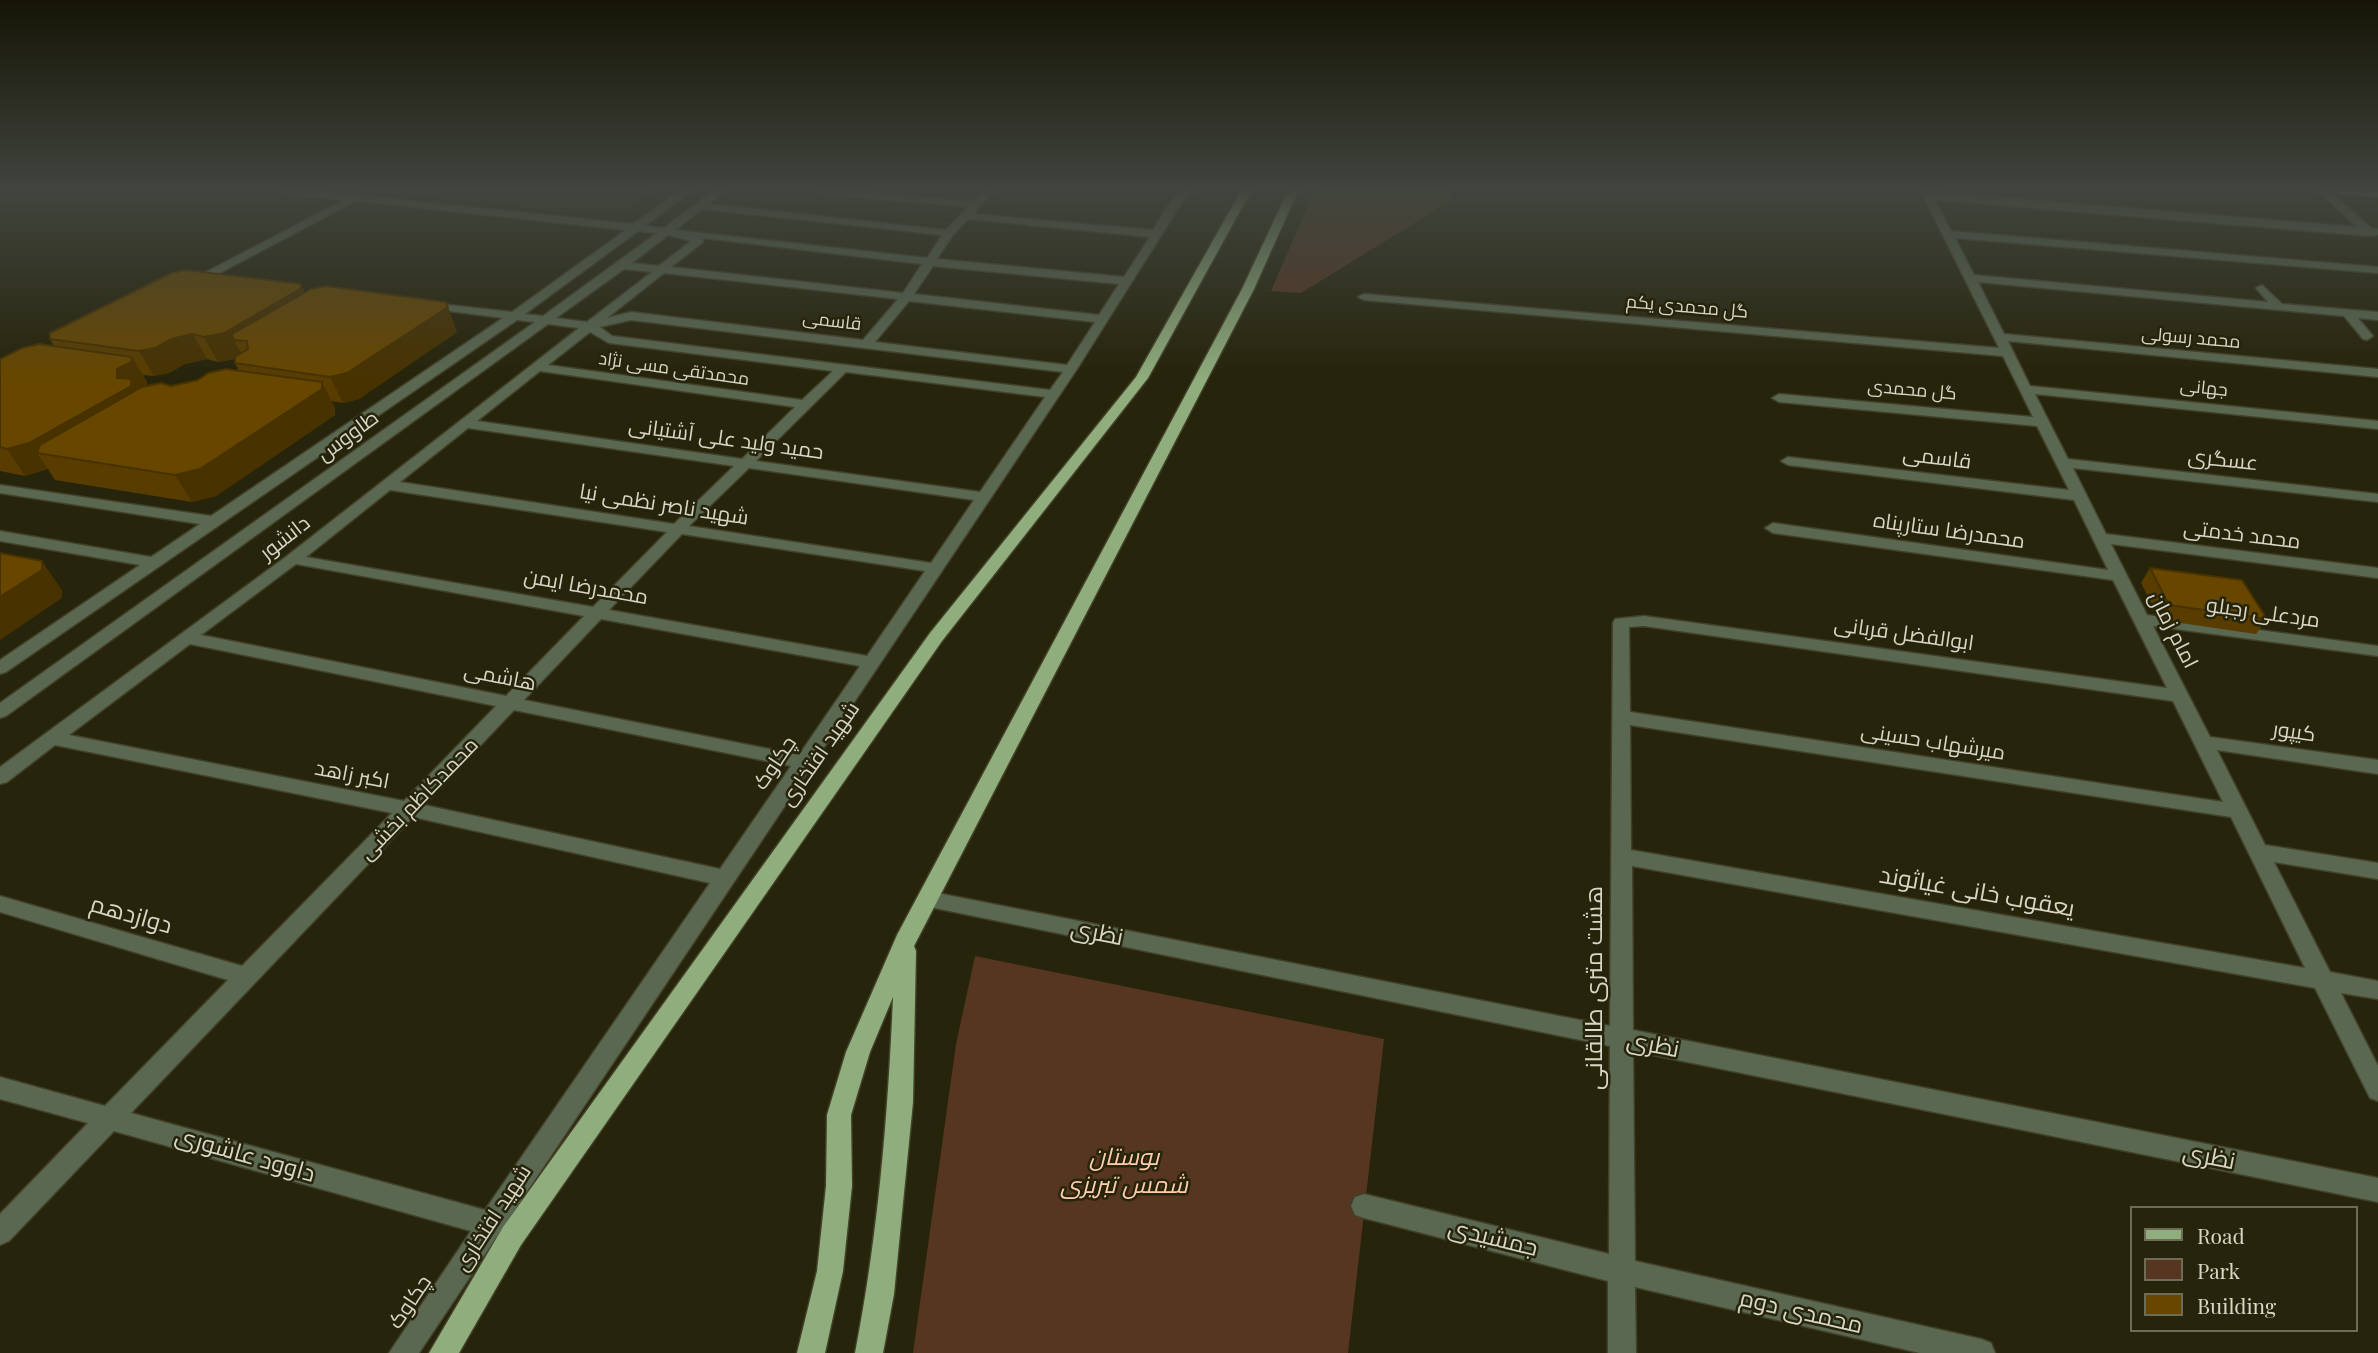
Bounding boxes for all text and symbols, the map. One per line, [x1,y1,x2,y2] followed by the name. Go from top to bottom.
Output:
[1625,291,1749,323] street label: گل محمدی یکم
[801,307,863,335] street label: قاسمی
[2140,323,2242,353] street label: محمد رسولی
[597,348,751,390] street label: محمدتقی مسی نژاد
[1866,375,1958,405] street label: گل محمدی
[2179,375,2229,401] street label: جهانی
[312,405,384,467] street label: طاووس
[627,413,825,465] street label: حمید ولید علی آشتیانی
[1901,441,1973,475] street label: قاسمی
[2187,444,2259,476] street label: عسگری
[578,479,750,531] street label: شهید ناصر نظمی نیا
[1872,508,2026,554] street label: محمدرضا ستارپناه
[255,510,315,566] street label: دانشور
[2182,515,2302,555] street label: محمد خدمتی
[522,564,650,610] street label: محمدرضا ایمن
[2143,587,2203,673] street label: امام زمان
[2205,593,2321,633] street label: مردعلی رجبلو
[1832,612,1976,656] street label: ابوالفضل قربانی
[462,658,538,696] street label: هاشمی
[775,697,865,811] street label: شهید افتخاری
[2271,717,2317,747] street label: کیپور
[1859,718,2007,766] street label: میرشهاب حسینی
[748,731,802,795] street label: چکاوک
[354,733,484,865] street label: محمدکاظم بخشی
[312,755,392,795] street label: اکبر زاهد
[1877,861,2077,923] street label: یعقوب خانی غیاثوند
[1581,886,1609,1090] street label: هشت متری طالقانی
[87,890,175,940] street label: دوازدهم
[1068,914,1126,952] street label: نظری
[1624,1026,1682,1064] street label: نظری
[172,1121,318,1189] street label: داوود عاشوری
[2180,1138,2238,1176] street label: نظری
[1060,1144,1188,1200] park label: بوستان شمس تبریزی
[449,1160,537,1276] street label: شهید افتخاری
[2130,1206,2357,1332] legend
[1445,1213,1541,1263] street label: جمشیدی
[2197,1221,2245,1249] text: Road
[2197,1256,2240,1284] text: Park
[383,1270,437,1334] street label: چکاوک
[1736,1284,1866,1340] street label: محمدی دوم
[2197,1291,2276,1319] text: Building

